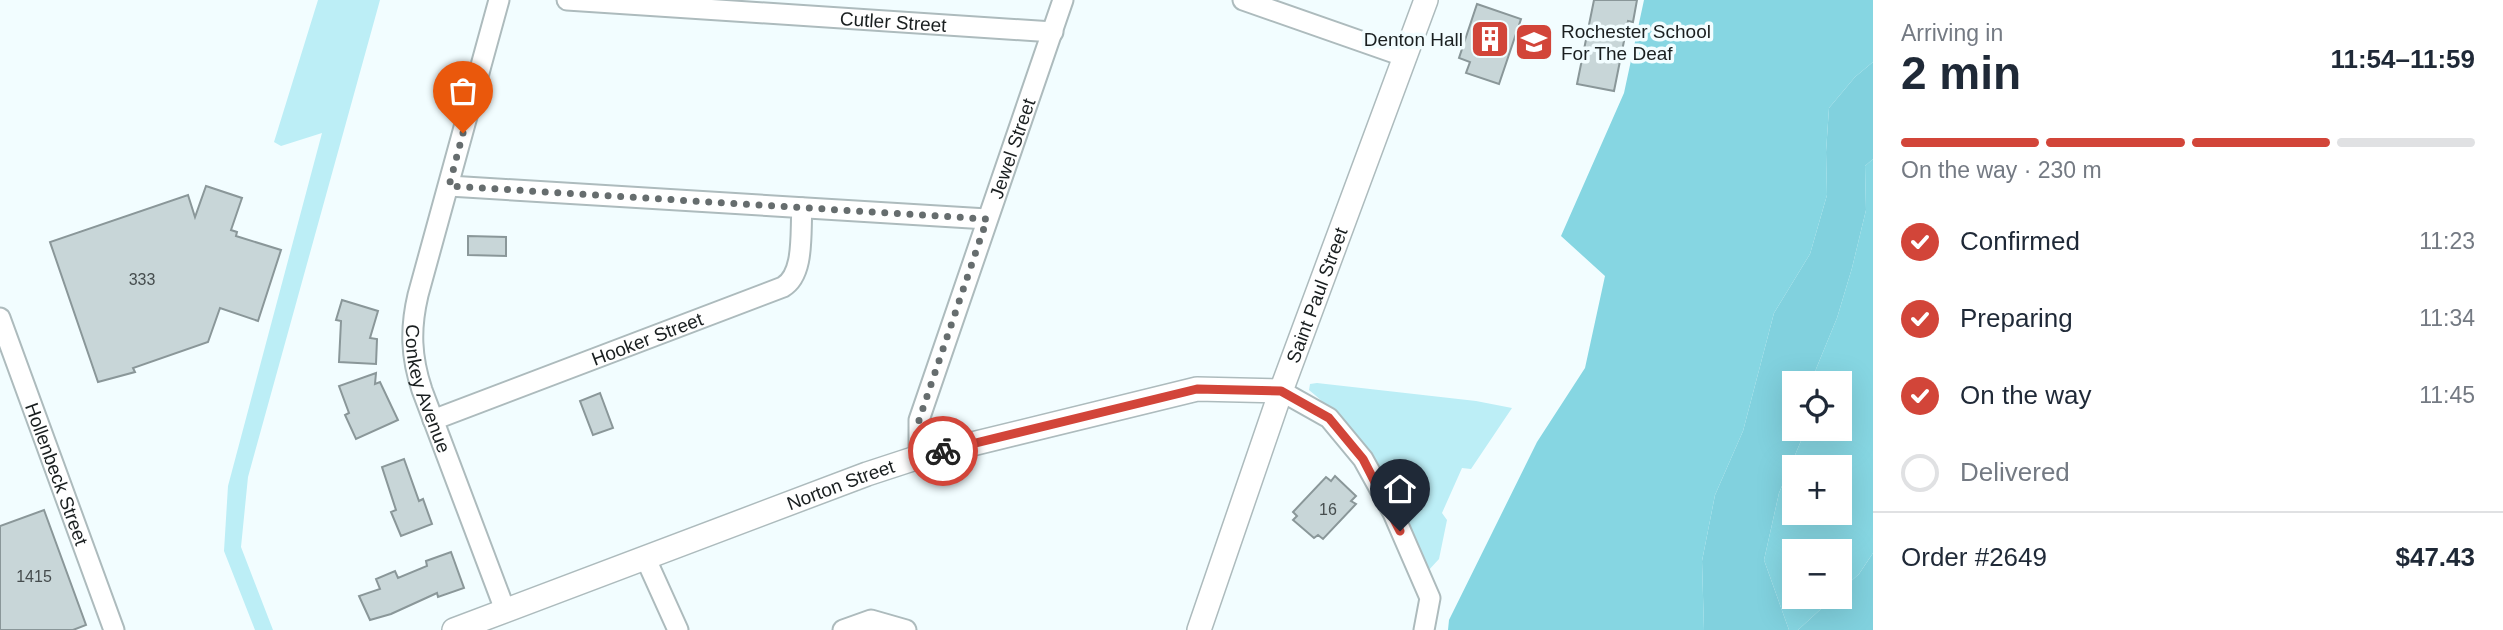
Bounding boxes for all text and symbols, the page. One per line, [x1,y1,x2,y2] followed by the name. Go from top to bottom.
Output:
[839,8,948,36] street label: Cutler Street
[1469,18,1511,60] building icon: Denton Hall
[1901,20,2003,46] text: Arriving in
[1513,21,1555,63] school or university icon: Rochester School For The Deaf
[1561,21,1711,64] place label: Rochester School For The Deaf
[1364,29,1463,50] place label: Denton Hall
[2330,44,2475,74] text: 11:54–11:59
[1901,47,2021,99] text: 2 min
[433,61,493,133] pin
[444,72,482,110] icon: bag
[985,95,1039,201] street label: Jewel Street
[1901,157,2102,183] text: On the way · 230 m
[1901,223,1939,261] icon: check
[1282,224,1351,366] street label: Saint Paul Street
[1960,226,2080,256] text: Confirmed
[2419,228,2475,254] text: 11:23
[129,271,155,288] house number: 333
[1901,300,1939,338] icon: check
[1960,303,2073,333] text: Preparing
[2419,305,2475,331] text: 11:34
[589,308,706,369] street label: Hooker Street
[402,324,455,456] street label: Conkey Avenue
[1782,371,1852,609] map controls
[1782,371,1852,441] button: locate
[1901,377,1939,415] icon: check
[1960,380,2092,410] text: On the way
[2419,382,2475,408] text: 11:45
[21,400,93,549] street label: Hollenbeck Street
[908,416,978,486] courier
[924,432,962,470] icon: bike
[784,455,898,514] street label: Norton Street
[1782,455,1852,525] button: +
[1960,457,2070,487] text: Delivered
[1370,459,1430,531] pin
[1381,470,1419,508] icon: home
[1319,501,1337,518] house number: 16
[1782,539,1852,609] button: −
[1901,542,2047,572] text: Order #2649
[2395,542,2475,572] text: $47.43
[16,568,52,585] house number: 1415

